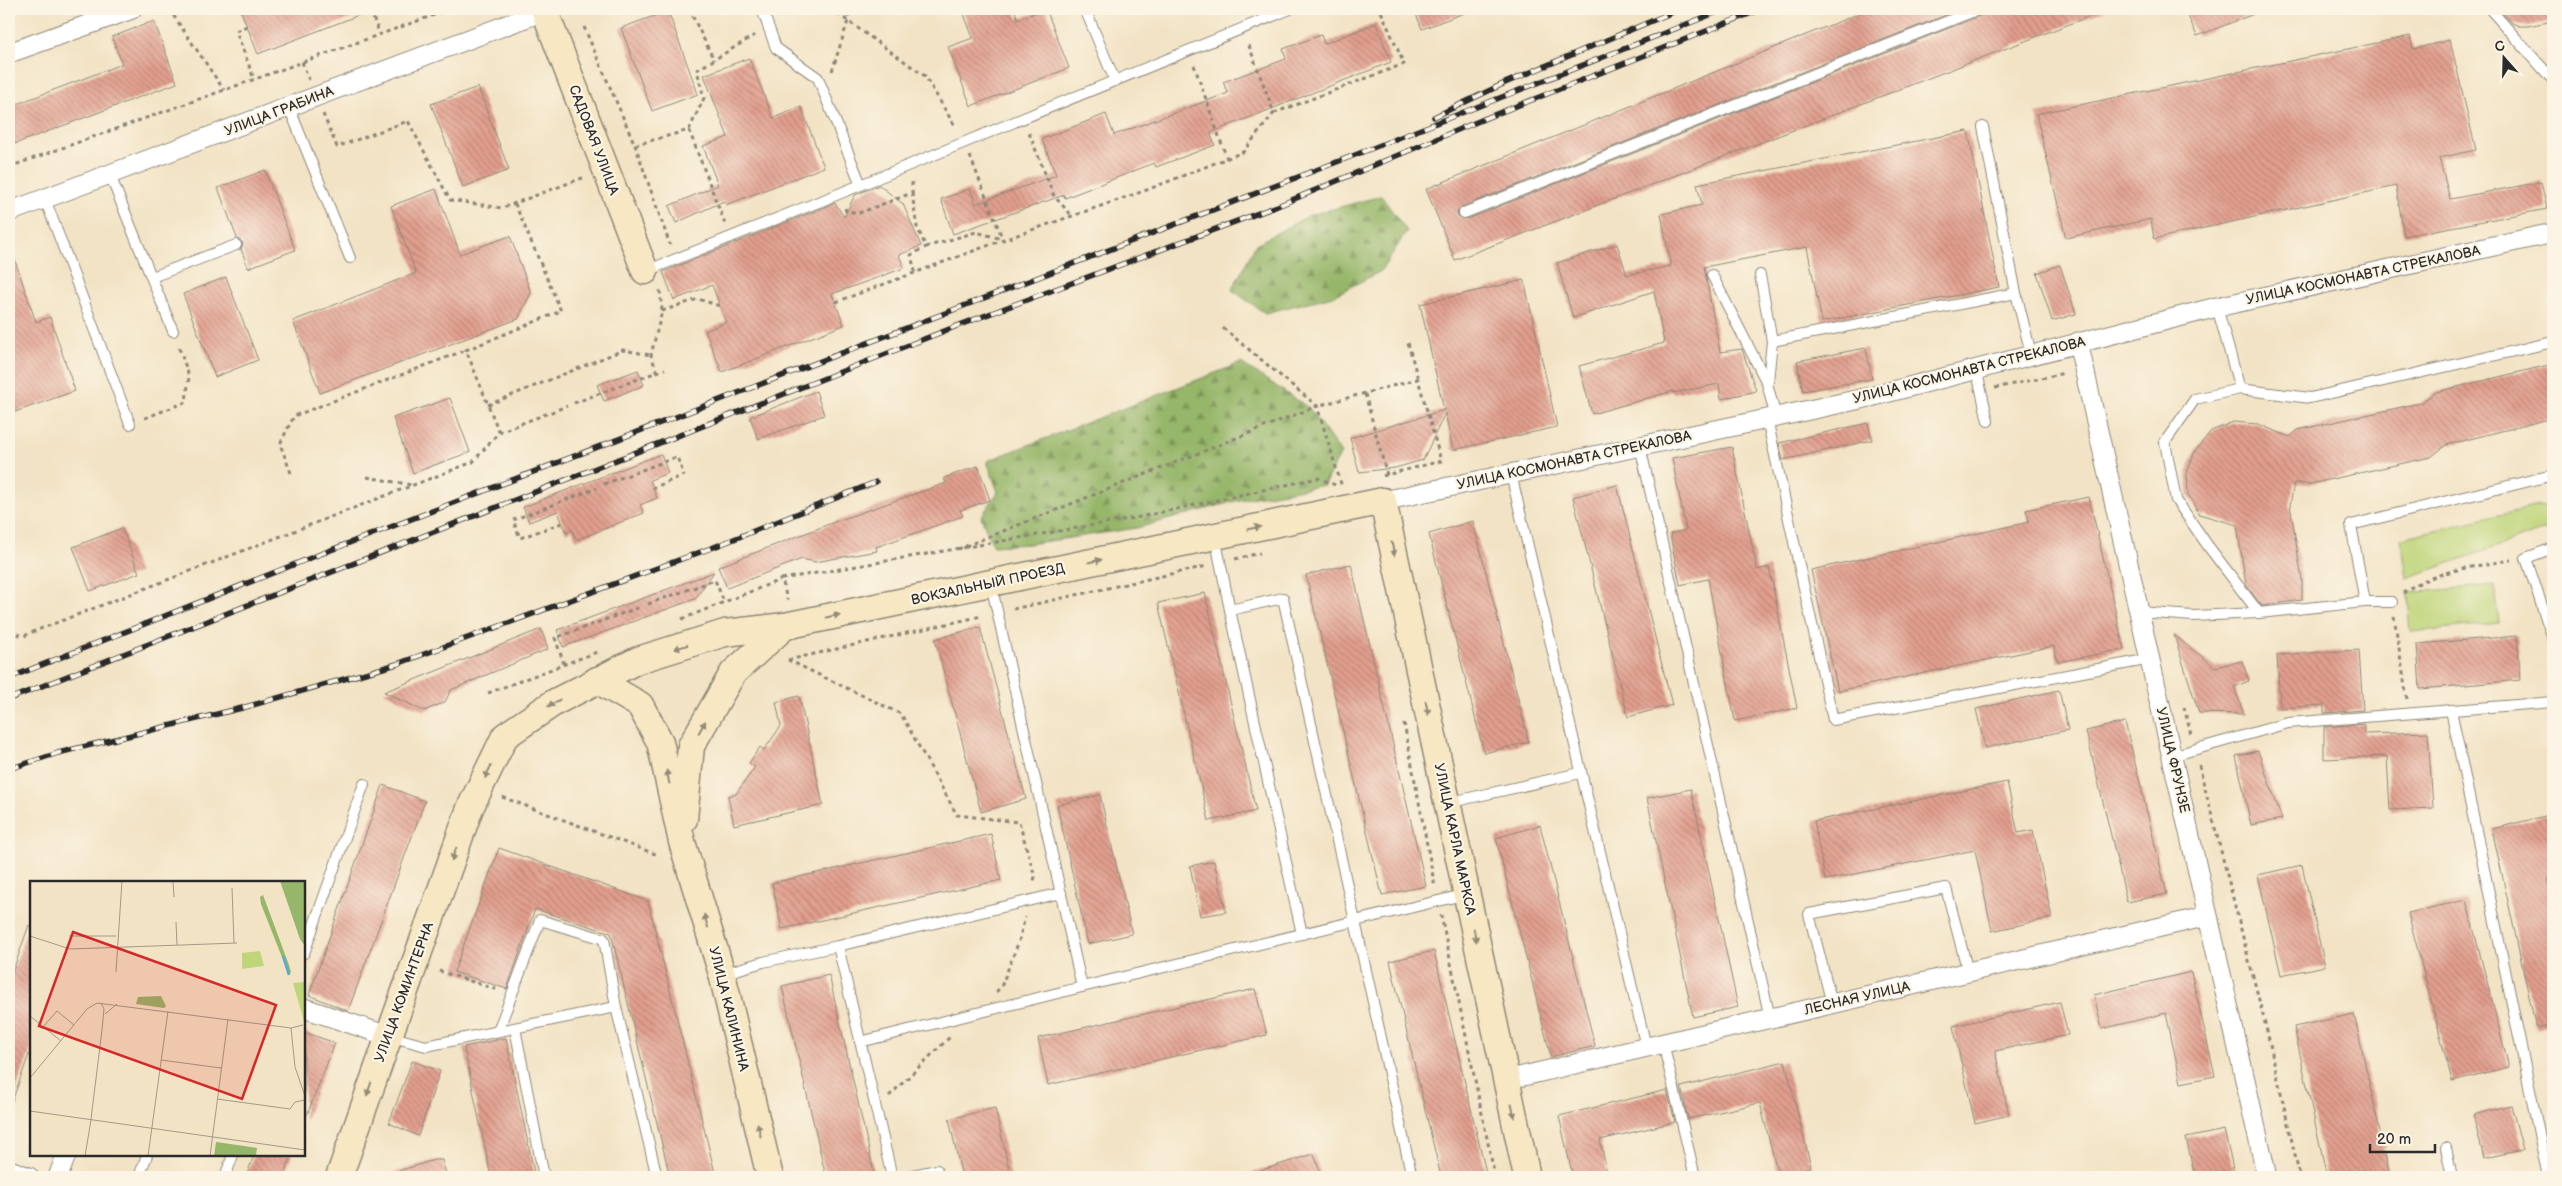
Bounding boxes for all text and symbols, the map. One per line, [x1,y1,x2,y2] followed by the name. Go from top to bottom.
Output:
[2480,32,2530,82] north arrow
[2492,37,2507,56] text: С
[222,82,336,140] street label: УЛИЦА ГРАБИНА
[565,83,623,198] street label: САДОВАЯ УЛИЦА
[2244,242,2482,308] street label: УЛИЦА КОСМОНАВТА СТРЕКАЛОВА
[1851,333,2088,407] street label: УЛИЦА КОСМОНАВТА СТРЕКАЛОВА
[1455,427,1693,493] street label: УЛИЦА КОСМОНАВТА СТРЕКАЛОВА
[1246,524,1262,532] one-way arrow
[1390,541,1398,557] one-way arrow
[1087,557,1103,565] one-way arrow
[910,559,1066,609] street label: ВОКЗАЛЬНЫЙ ПРОЕЗД
[825,612,841,620] one-way arrow
[674,643,689,651] one-way arrow
[548,698,561,707] one-way arrow
[1423,700,1431,715] one-way arrow
[2153,706,2193,814] street label: УЛИЦА ФРУНЗЕ
[698,720,707,733] one-way arrow
[1431,762,1480,917] street label: УЛИЦА КАРЛА МАРКСА
[483,765,491,779] one-way arrow
[664,770,672,785] one-way arrow
[450,846,457,861] one-way arrow
[30,881,305,1156] inset map
[702,914,710,929] one-way arrow
[371,919,437,1064] street label: УЛИЦА КОМИНТЕРНА
[1472,928,1480,944] one-way arrow
[705,945,753,1074] street label: УЛИЦА КАЛИНИНА
[1802,978,1912,1019] street label: ЛЕСНАЯ УЛИЦА
[365,1082,373,1097] one-way arrow
[1509,1104,1517,1119] one-way arrow
[2370,1121,2434,1153] scale bar
[755,1122,763,1137] one-way arrow
[2377,1130,2411,1149] text: 20 m

